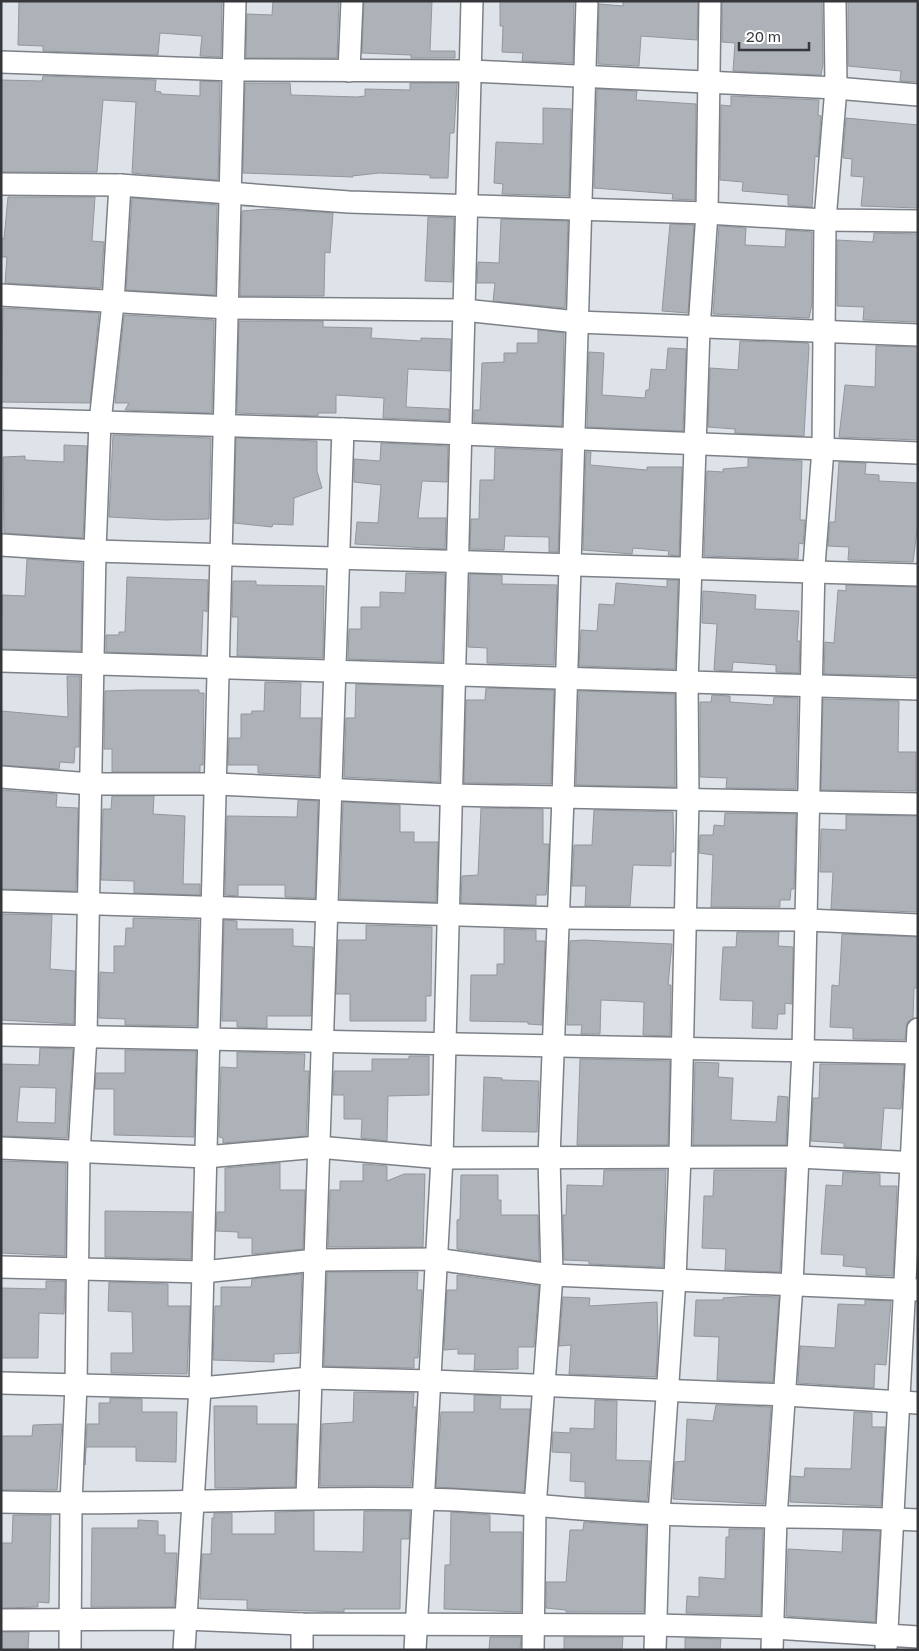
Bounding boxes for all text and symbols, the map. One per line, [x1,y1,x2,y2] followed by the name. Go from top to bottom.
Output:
[739,20,809,52] scale bar
[746,27,781,45] text: 20 m

